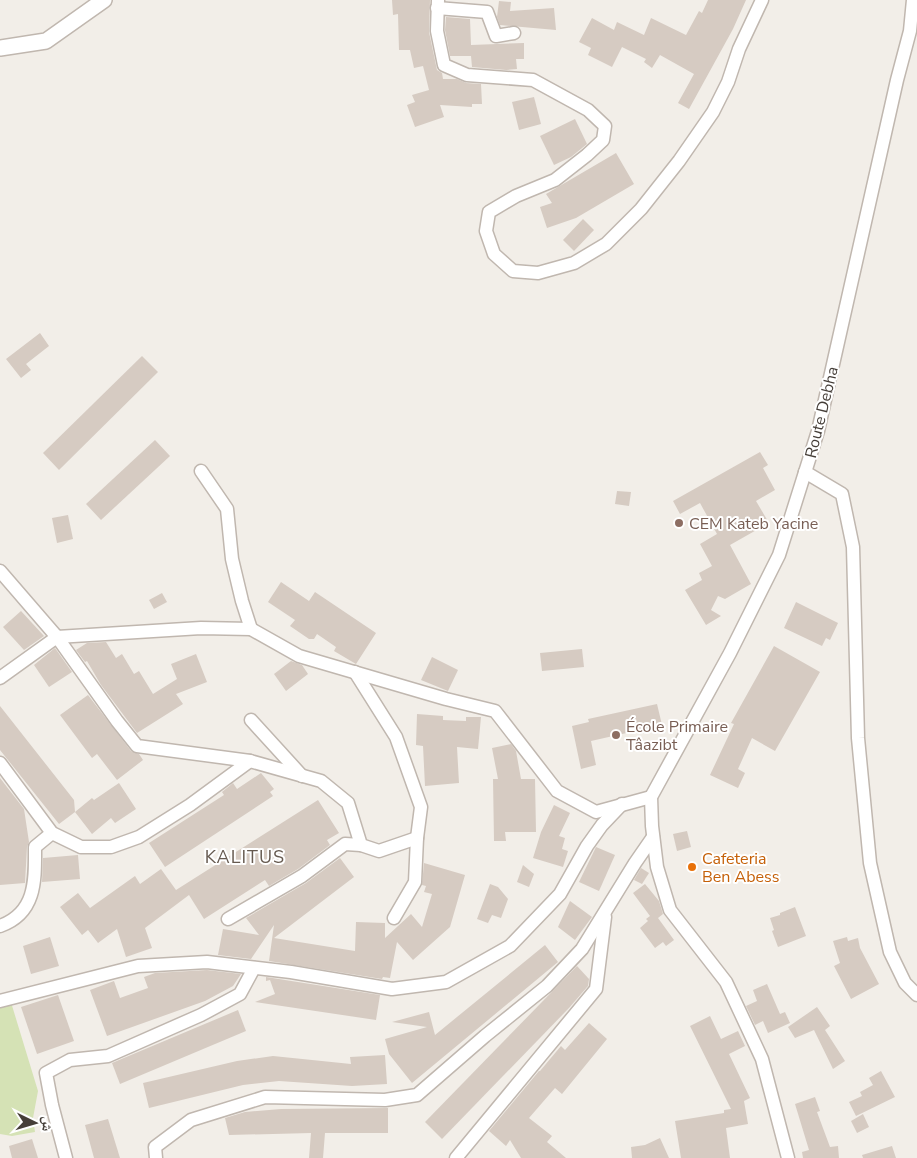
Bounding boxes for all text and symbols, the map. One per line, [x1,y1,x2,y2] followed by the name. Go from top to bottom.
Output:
[800,364,844,460] street label: Route Debha
[689,513,818,535] place label: CEM Kateb Yacine
[673,517,685,529] marker: CEM Kateb Yacine
[626,716,728,756] place label: École Primaire Tâazibt
[610,729,622,741] marker: École Primaire Tâazibt
[205,845,285,869] district label: KALITUS
[702,848,779,888] place label: Cafeteria Ben Abess
[686,861,698,873] marker: Cafeteria Ben Abess
[10,1098,60,1148] north arrow
[37,1116,58,1132] text: ش

